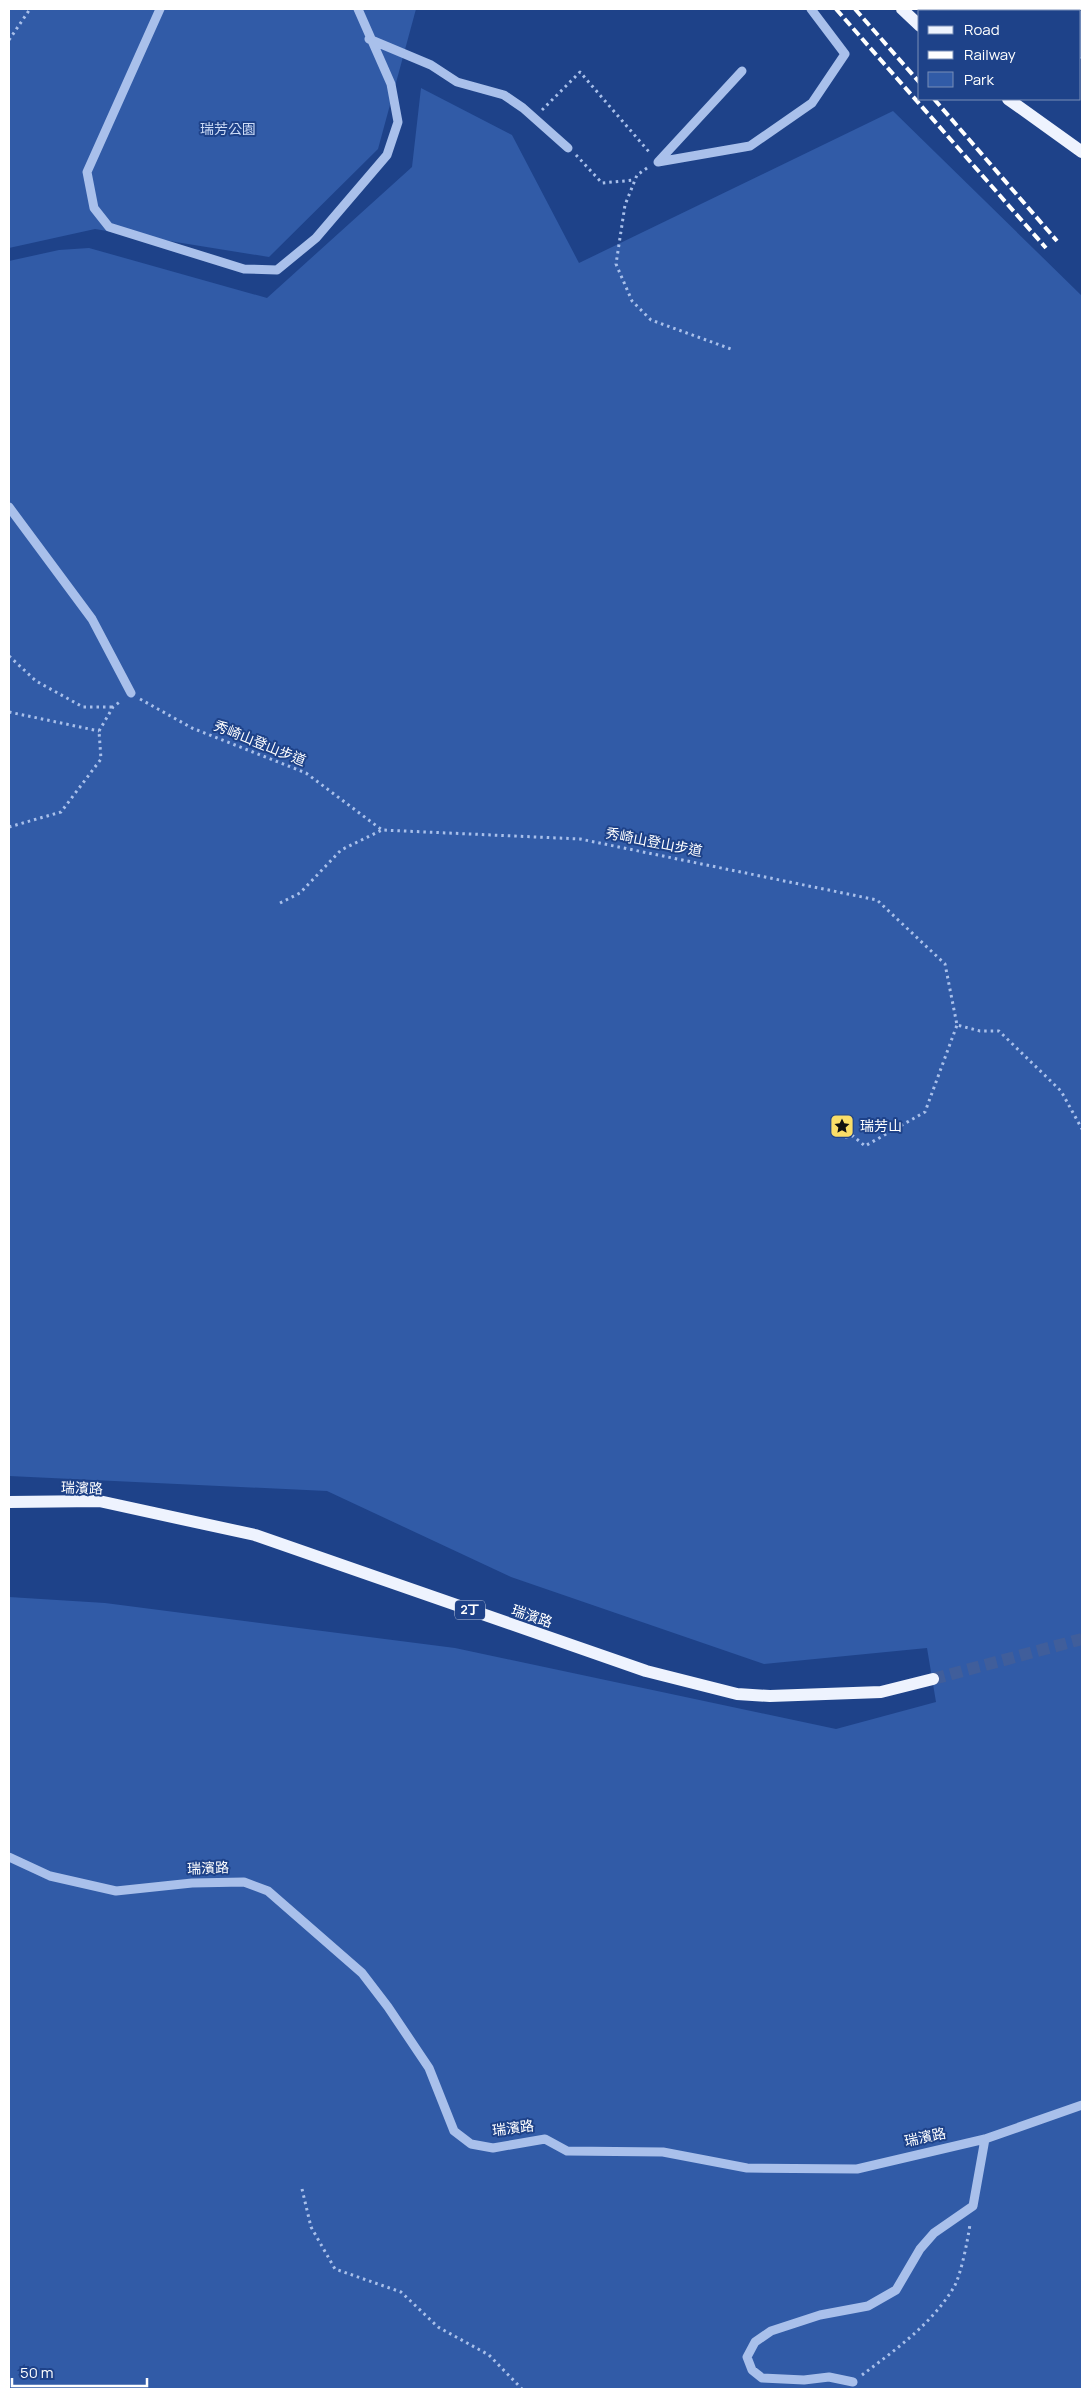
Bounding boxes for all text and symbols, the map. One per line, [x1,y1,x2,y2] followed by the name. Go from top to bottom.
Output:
[918,10,1081,100] legend
[964,19,1000,40] text: Road
[964,44,1016,65] text: Railway
[964,69,994,90] text: Park
[200,119,256,138] park label: 瑞芳公園
[211,715,309,770] street label: 秀崎山登山步道
[604,823,704,860] street label: 秀崎山登山步道
[829,1113,855,1139] place icon: 瑞芳山
[860,1116,902,1135] place label: 瑞芳山
[61,1477,103,1498] street label: 瑞濱路
[455,1600,485,1620] road number: 2丁
[509,1600,555,1631] street label: 瑞濱路
[187,1857,229,1878] street label: 瑞濱路
[491,2116,535,2139] street label: 瑞濱路
[902,2123,947,2150] street label: 瑞濱路
[12,2356,148,2388] scale bar
[20,2362,54,2383] text: 50 m

